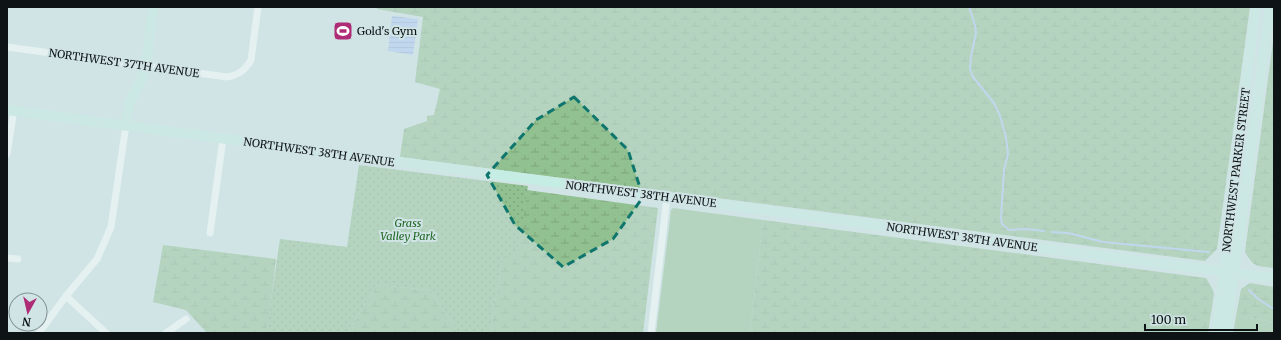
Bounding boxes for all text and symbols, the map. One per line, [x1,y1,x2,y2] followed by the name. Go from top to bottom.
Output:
[332,20,354,42] sports icon: Gold's Gym
[357,24,417,38] place label: Gold's Gym
[48,45,200,81] street label: NORTHWEST 37TH AVENUE
[1219,87,1253,253] street label: NORTHWEST PARKER STREET
[243,134,395,170] street label: NORTHWEST 38TH AVENUE
[565,178,717,210] street label: NORTHWEST 38TH AVENUE
[380,216,436,243] park label: Grass Valley Park
[886,219,1038,255] street label: NORTHWEST 38TH AVENUE
[8,292,48,332] north arrow
[1145,306,1257,332] scale bar
[1151,312,1186,327] text: 100 m
[21,314,32,329] text: N

